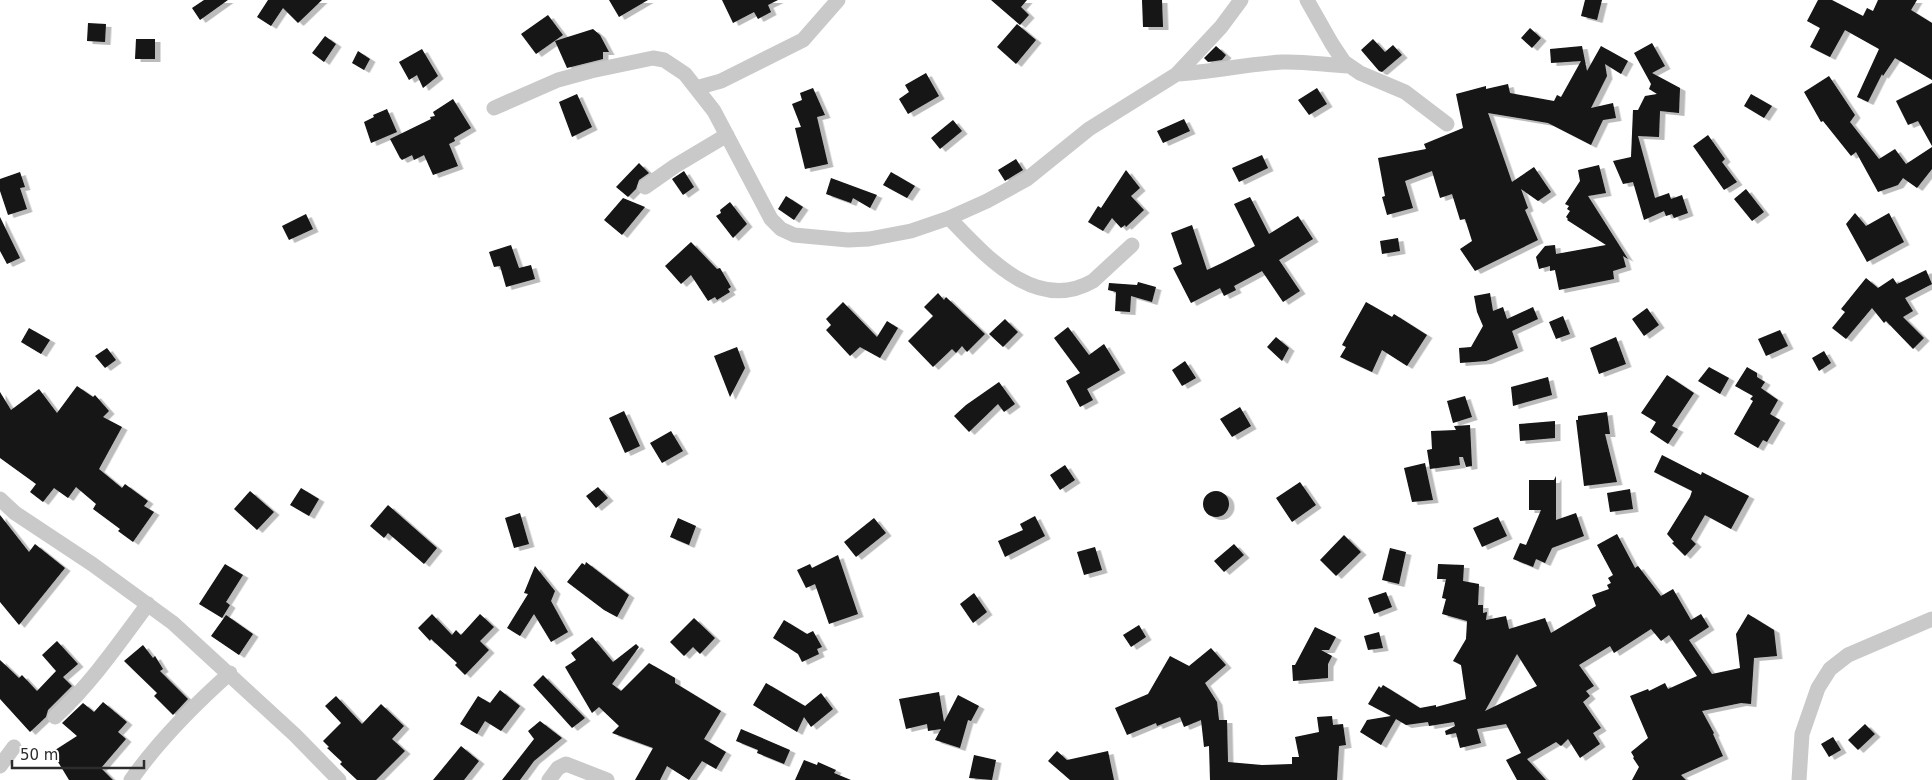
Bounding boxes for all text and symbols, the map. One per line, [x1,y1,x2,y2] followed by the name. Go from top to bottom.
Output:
[12,738,145,770] scale bar
[20,746,58,764] text: 50 m

